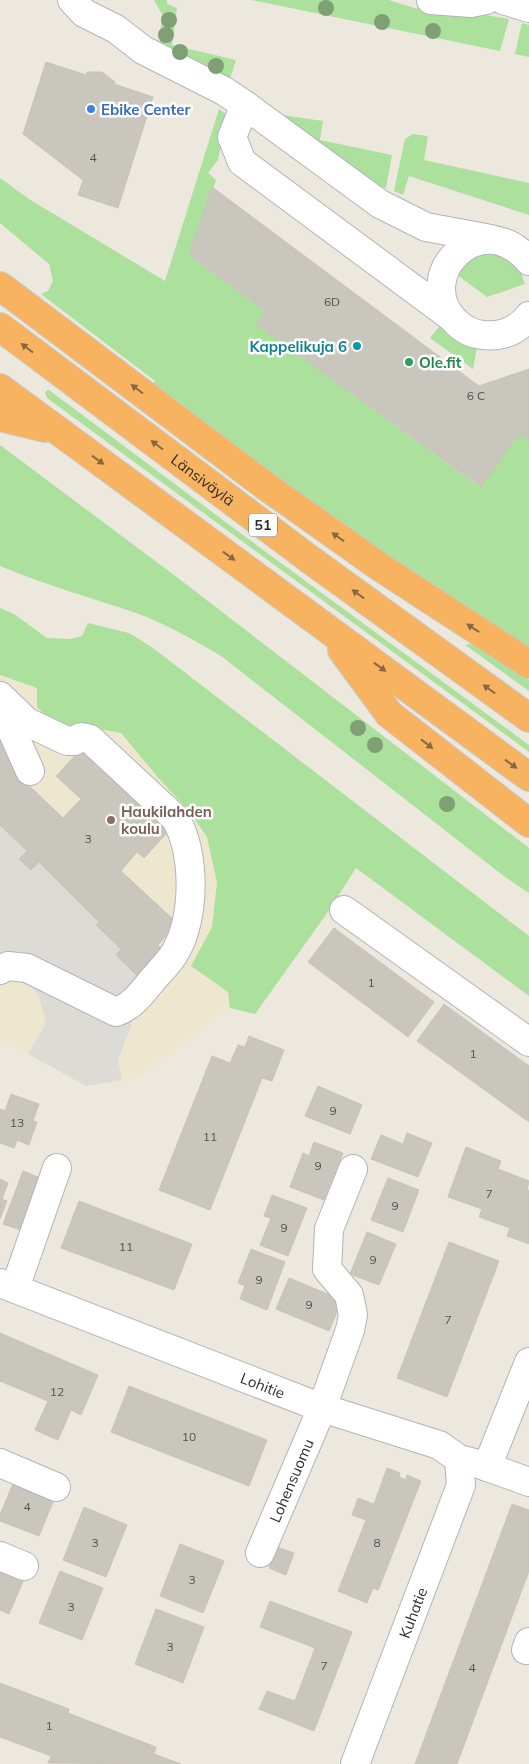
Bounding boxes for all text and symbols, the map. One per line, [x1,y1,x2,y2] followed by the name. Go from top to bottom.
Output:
[101,100,190,119] place label: Ebike Center
[85,103,97,115] marker: Ebike Center
[89,150,97,165] house number: 4
[324,294,340,309] house number: 6D
[250,337,347,356] place label: Kappelikuja 6
[351,340,363,352] marker: Kappelikuja 6
[21,342,34,353] one-way arrow
[419,353,462,372] place label: Ole.fit
[403,356,415,368] marker: Ole.fit
[131,384,144,395] one-way arrow
[467,388,485,403] house number: 6 C
[150,440,164,450] one-way arrow
[168,449,239,509] street label: Länsiväylä
[91,455,105,465] one-way arrow
[249,514,277,536] road number: 51
[332,532,345,543] one-way arrow
[222,551,235,562] one-way arrow
[351,589,365,599] one-way arrow
[467,623,480,632] one-way arrow
[373,662,386,673] one-way arrow
[483,684,496,694] one-way arrow
[420,738,433,749] one-way arrow
[504,758,517,769] one-way arrow
[121,802,212,838] place label: Haukilahden koulu
[105,814,117,826] marker: Haukilahden koulu
[84,831,92,846] house number: 3
[367,975,375,990] house number: 1
[469,1046,477,1061] house number: 1
[329,1103,337,1118] house number: 9
[10,1115,24,1130] house number: 13
[203,1129,217,1144] house number: 11
[314,1158,322,1173] house number: 9
[485,1186,493,1201] house number: 7
[391,1198,399,1213] house number: 9
[280,1220,288,1235] house number: 9
[119,1239,133,1254] house number: 11
[369,1252,377,1267] house number: 9
[255,1272,263,1287] house number: 9
[305,1297,313,1312] house number: 9
[444,1312,452,1327] house number: 7
[238,1368,288,1402] street label: Lohitie
[50,1384,64,1399] house number: 12
[182,1429,196,1444] house number: 10
[265,1436,317,1525] street label: Lohensuomu
[23,1499,31,1514] house number: 4
[91,1535,99,1550] house number: 3
[373,1535,381,1550] house number: 8
[188,1572,196,1587] house number: 3
[394,1584,431,1641] street label: Kuhatie
[67,1599,75,1614] house number: 3
[166,1639,174,1654] house number: 3
[320,1658,328,1673] house number: 7
[468,1660,476,1675] house number: 4
[45,1718,53,1733] house number: 1

